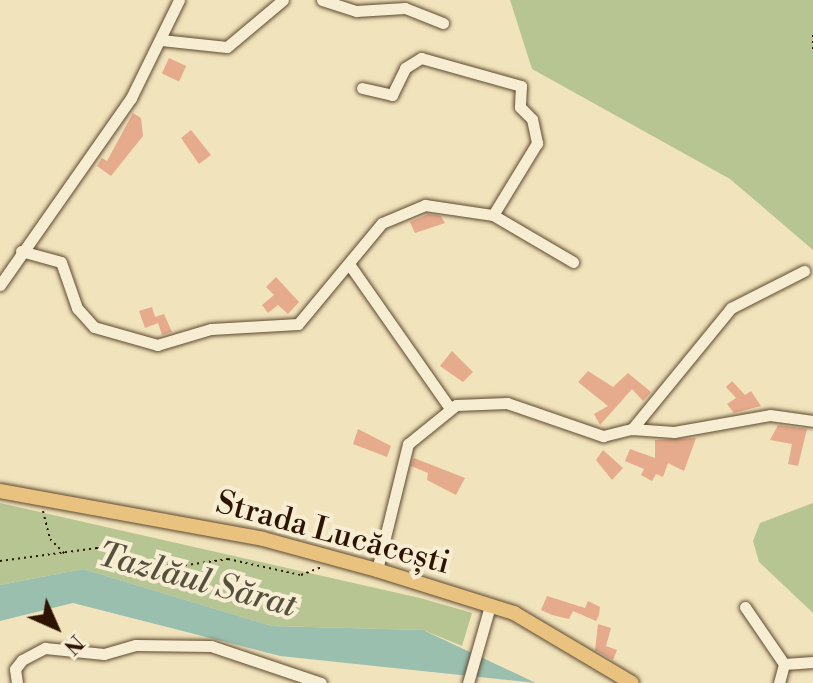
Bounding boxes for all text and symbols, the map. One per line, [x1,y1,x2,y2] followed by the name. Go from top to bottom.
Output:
[212,483,454,583] street label: Strada Lucăcești
[93,535,301,627] water label: Tazlăul Sărat
[16,587,96,667] north arrow
[58,629,89,660] text: N

